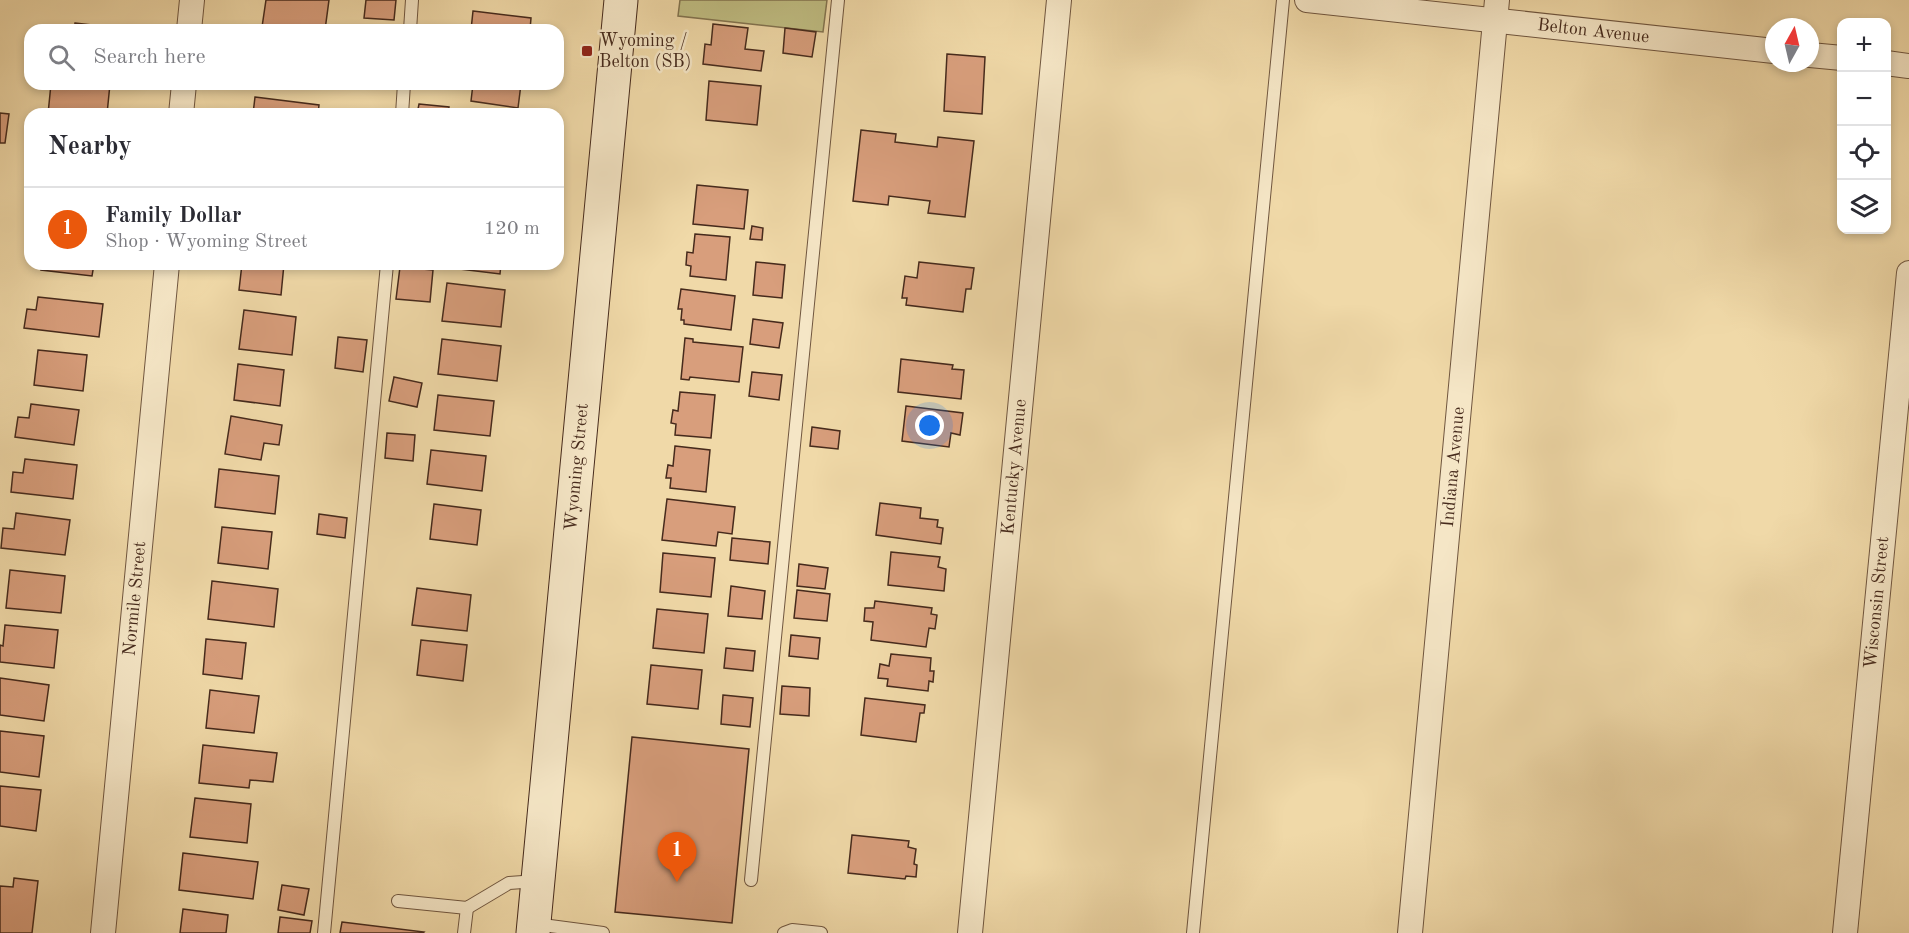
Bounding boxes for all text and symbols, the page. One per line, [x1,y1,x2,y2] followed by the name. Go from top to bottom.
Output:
[1536,16,1650,46] street label: Belton Avenue
[1765,18,1819,72] north arrow
[1837,18,1891,234] map controls
[1837,18,1891,72] button: +
[24,24,564,90] search box
[599,32,691,71] place label: Wyoming / Belton (SB)
[45,41,78,74] icon: search
[580,44,594,58] marker: Wyoming / Belton (SB)
[93,46,206,68] text: Search here
[1837,72,1891,126] button: −
[1837,126,1891,180] button: locate
[48,134,132,160] text: Nearby
[1837,180,1891,234] button: layers
[105,205,241,227] text: Family Dollar
[62,219,73,239] text: 1
[484,219,540,239] text: 120 m
[105,232,308,252] text: Shop · Wyoming Street
[999,398,1030,536] street label: Kentucky Avenue
[562,402,592,532] street label: Wyoming Street
[1439,406,1468,528] street label: Indiana Avenue
[915,411,944,440] your location
[1862,536,1892,670] street label: Wisconsin Street
[121,540,149,657] street label: Normile Street
[658,832,696,882] pin: 1

